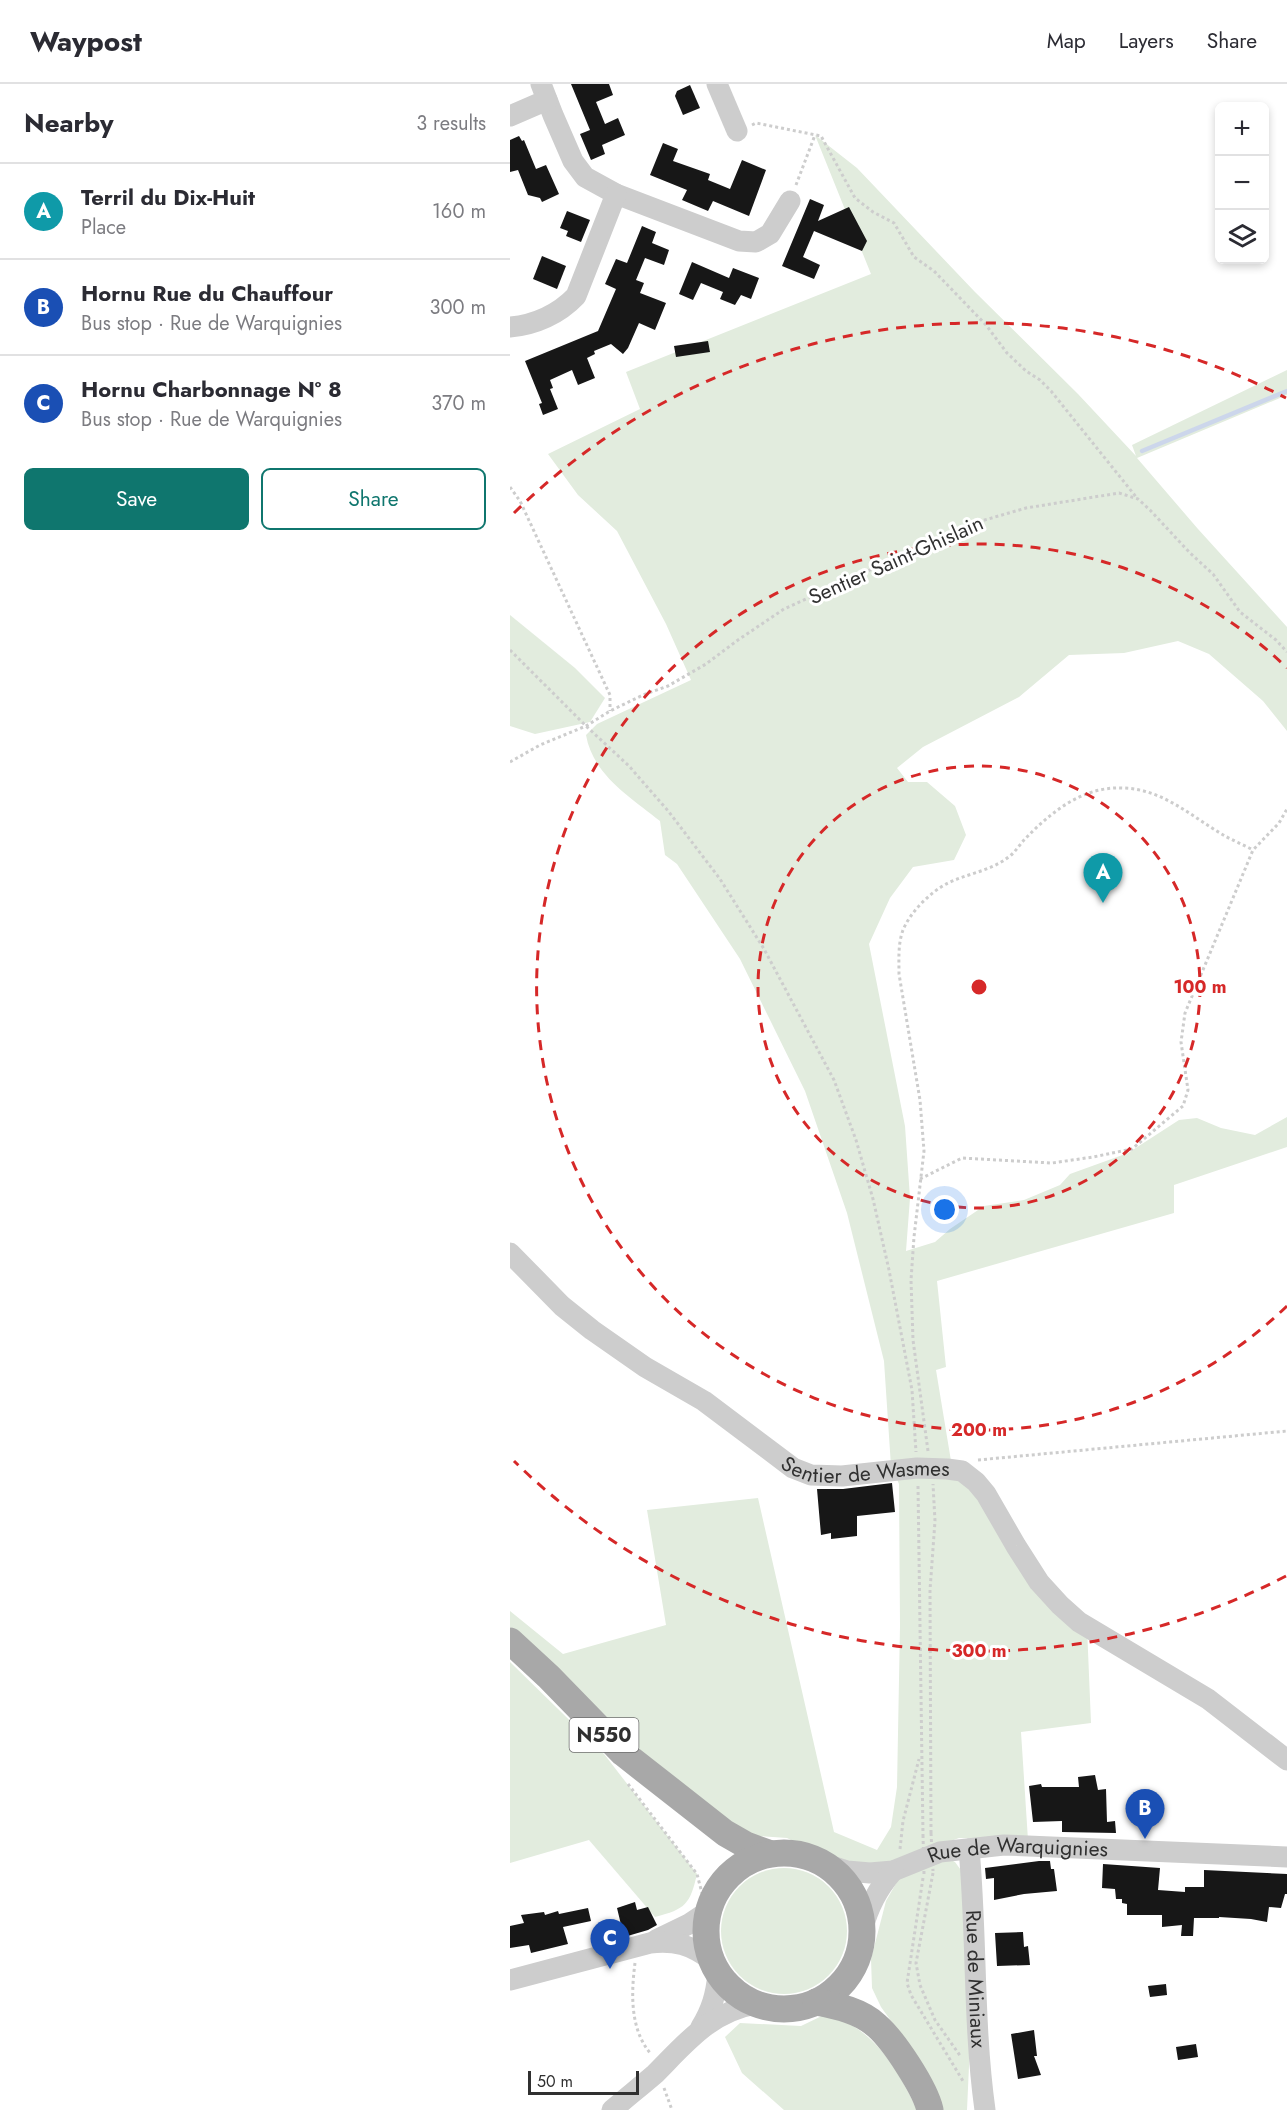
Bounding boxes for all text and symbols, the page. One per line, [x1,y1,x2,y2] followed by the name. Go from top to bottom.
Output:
[30,21,142,62] text: Waypost
[1047,26,1086,56] text: Map
[1119,26,1174,56] text: Layers
[1207,26,1257,56] text: Share
[1215,102,1269,264] map controls
[1215,102,1269,156] button: +
[24,104,113,142] text: Nearby
[416,109,486,138] text: 3 results
[1215,156,1269,210] button: −
[81,181,255,213] text: Terril du Dix-Huit
[36,197,51,226] text: A
[432,197,486,226] text: 160 m
[1215,210,1269,264] button: layers
[81,213,126,242] text: Place
[81,277,333,309] text: Hornu Rue du Chauffour
[37,293,50,322] text: B
[429,293,486,322] text: 300 m
[81,309,342,338] text: Bus stop · Rue de Warquignies
[81,373,342,405] text: Hornu Charbonnage N° 8
[36,389,51,418] text: C
[431,389,486,418] text: 370 m
[81,405,342,434] text: Bus stop · Rue de Warquignies
[24,468,249,530] button: Save
[261,468,486,530] button: Share
[804,508,988,612] street label: Sentier Saint-Ghislain
[1084,854,1122,903] pin: A
[1173,974,1227,1000] text: 100 m
[969,977,989,997] centre of rings
[930,1195,959,1224] your location
[951,1417,1007,1443] text: 200 m
[774,1449,950,1491] street label: Sentier de Wasmes
[951,1638,1007,1664] text: 300 m
[570,1718,638,1752] road number: N550
[1126,1790,1164,1839] pin: B
[923,1830,1109,1871] street label: Rue de Warquignies
[958,1909,994,2049] street label: Rue de Miniaux
[590,1920,630,1969] pin: C
[528,2068,639,2096] scale bar
[537,2070,573,2093] text: 50 m

